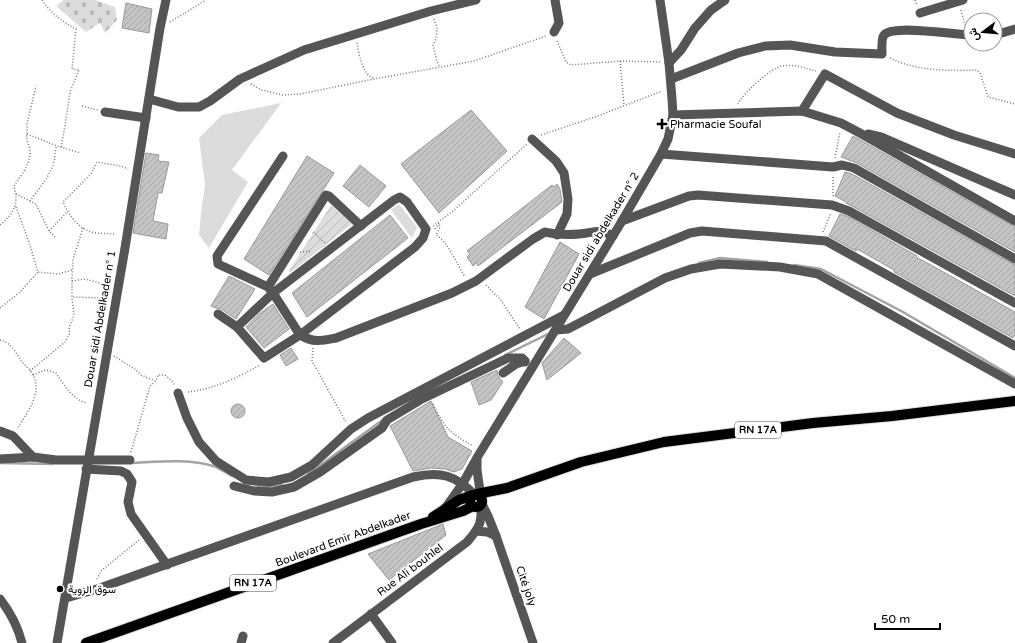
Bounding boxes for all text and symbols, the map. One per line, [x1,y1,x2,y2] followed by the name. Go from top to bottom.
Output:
[963,12,1003,52] north arrow
[966,26,982,43] text: ش
[670,118,762,131] place label: Pharmacie Soufal
[657,119,667,129] marker: Pharmacie Soufal
[560,170,642,294] street label: Douar sidi abdelkader n° 2
[82,249,118,389] street label: Douar sidi Abdelkader n° 1
[735,422,781,438] road number: RN 17A
[274,508,413,570] street label: Boulevard Emir Abdelkader
[375,541,445,599] street label: Rue Ali bouhlel
[513,564,539,608] street label: Cité joly
[230,575,276,591] road number: RN 17A
[68,583,116,596] place label: سوق الزوية
[55,584,65,594] marker: سوق الزوية
[875,605,940,631] scale bar
[881,612,910,626] text: 50 m

